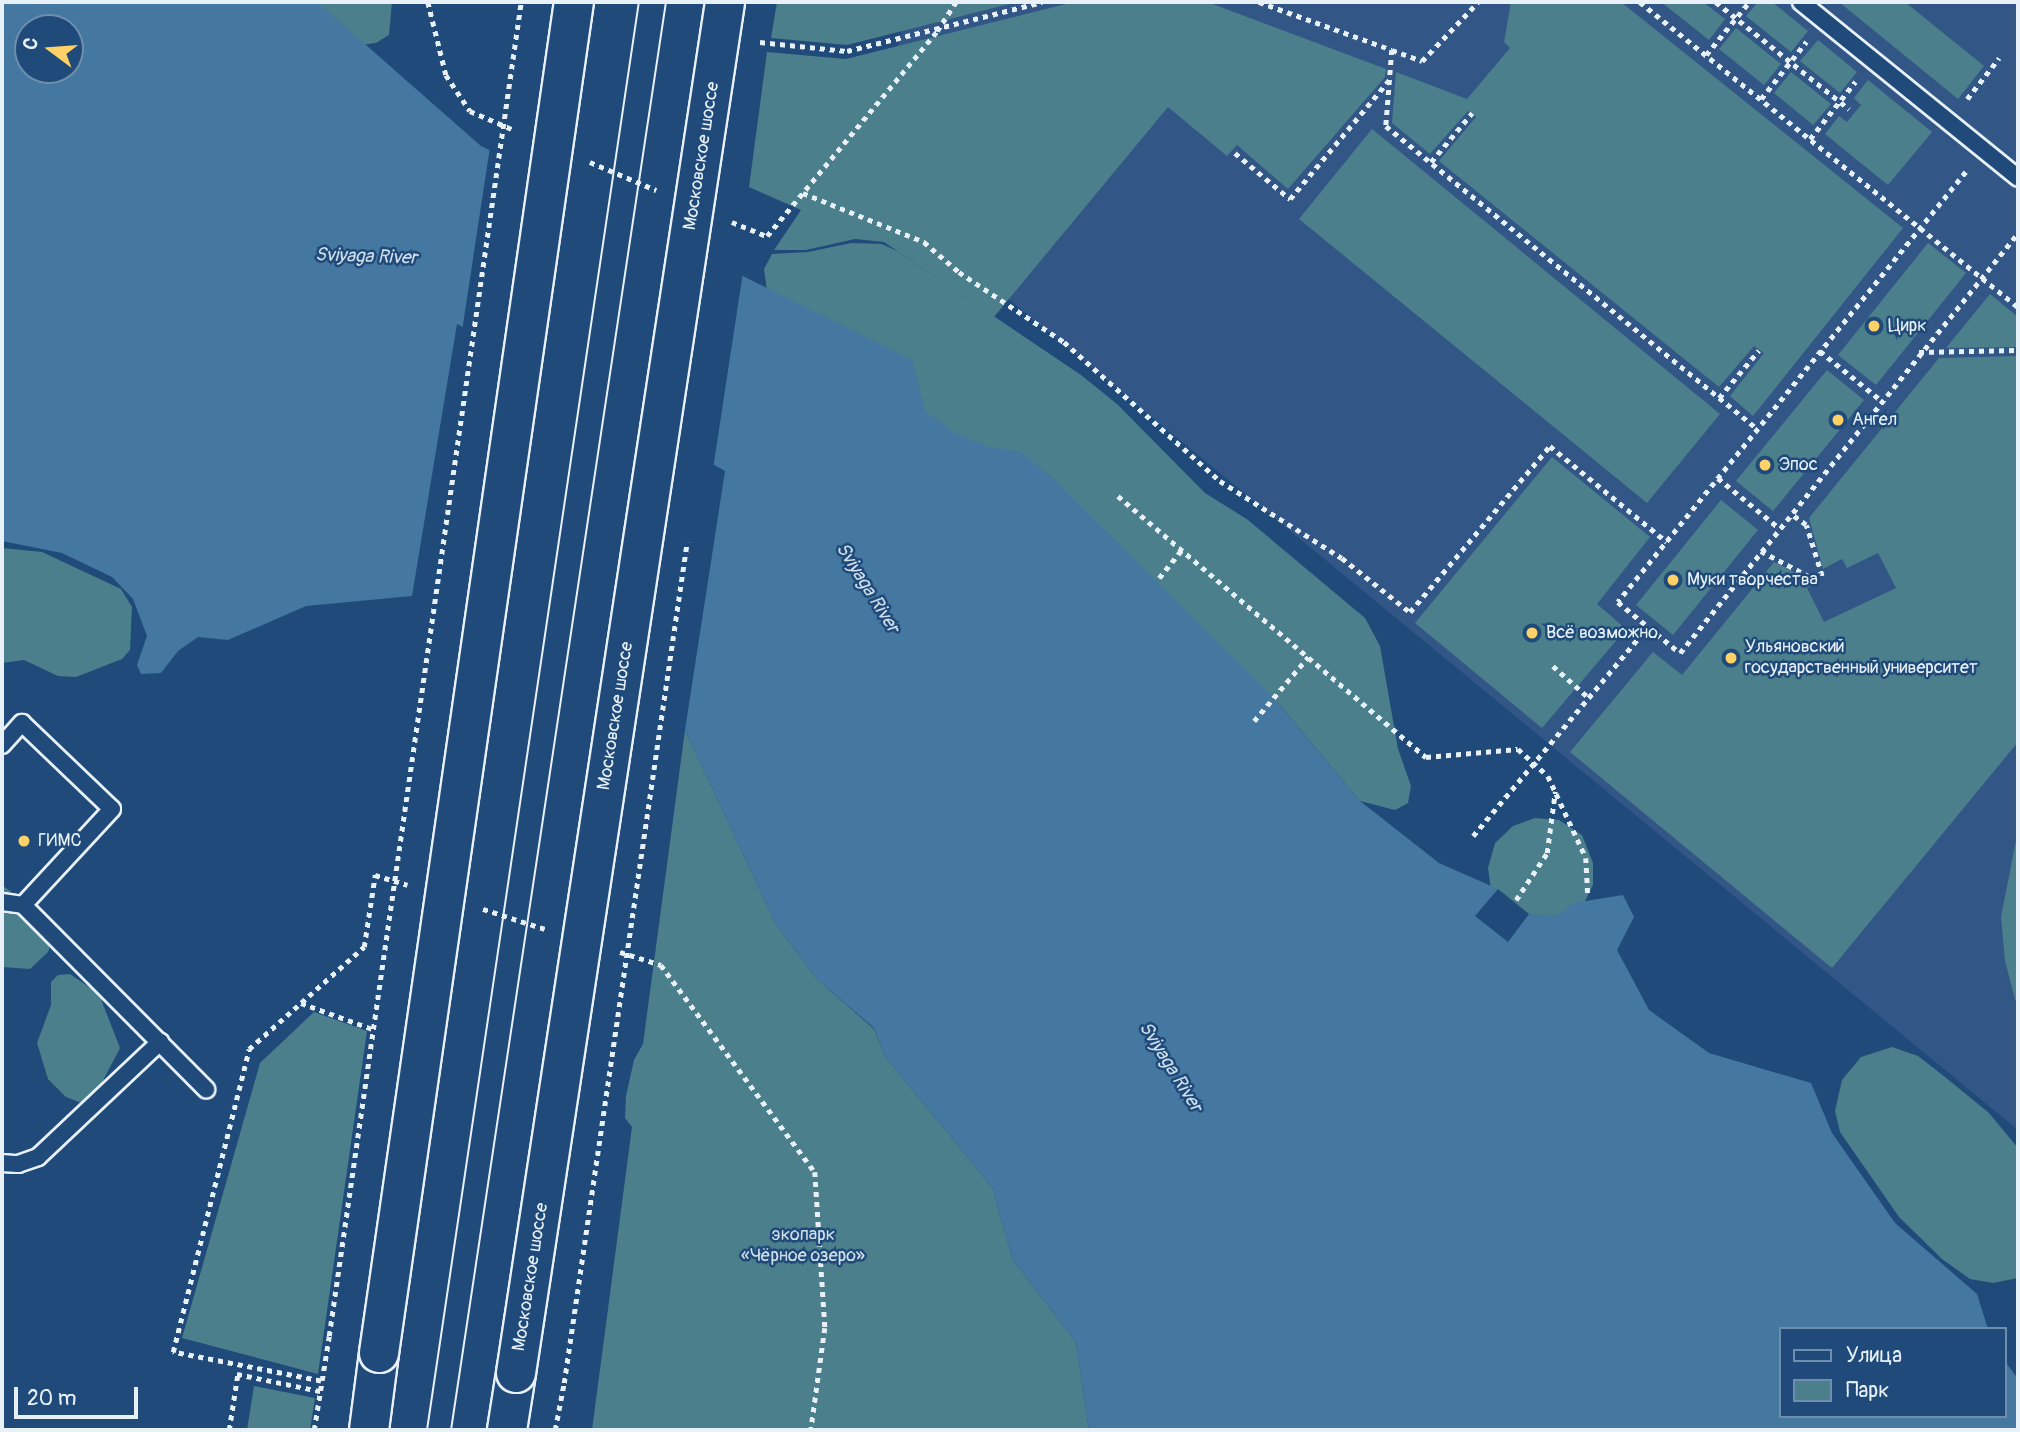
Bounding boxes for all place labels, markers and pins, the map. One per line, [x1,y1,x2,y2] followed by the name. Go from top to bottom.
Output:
[1888,315,1927,337] place label: Цирк
[1866,318,1882,334] marker: Цирк
[1852,409,1897,431] place label: Ангел
[1830,412,1846,428] marker: Ангел
[1779,454,1818,476] place label: Эпос
[1757,457,1773,473] marker: Эпос
[1687,569,1818,591] place label: Муки творчества
[1665,572,1681,588] marker: Муки творчества
[1546,622,1658,644] place label: Всё возможно
[1524,625,1540,641] marker: Всё возможно
[1745,637,1978,680] place label: Ульяновский государственный университет
[1723,650,1739,666] marker: Ульяновский государственный университет
[38,830,81,852] place label: ГИМС
[16,833,32,849] marker: ГИМС

